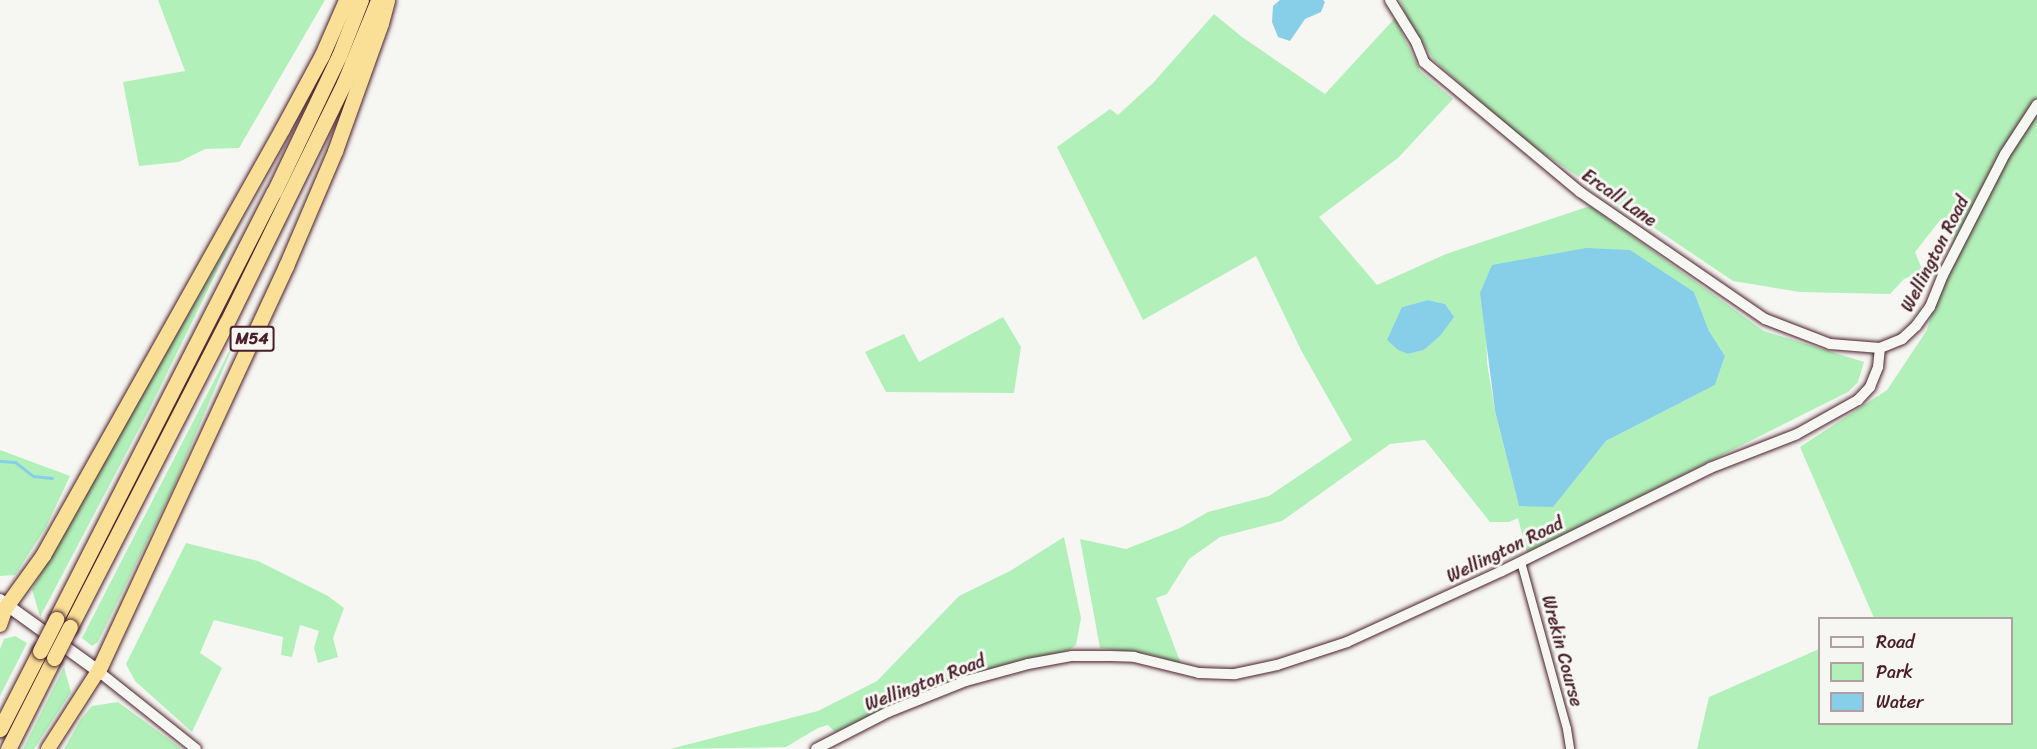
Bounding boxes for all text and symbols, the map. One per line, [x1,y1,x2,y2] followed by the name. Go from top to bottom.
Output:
[1577,164,1661,232] street label: Ercall Lane
[1897,192,1973,316] street label: Wellington Road
[230,326,274,352] road number: M54
[1443,512,1567,588] street label: Wellington Road
[1537,593,1587,709] street label: Wrekin Course
[1818,617,2013,725] legend
[1876,626,1915,658] text: Road
[862,650,988,716] street label: Wellington Road
[1876,656,1913,688] text: Park
[1876,686,1923,718] text: Water

